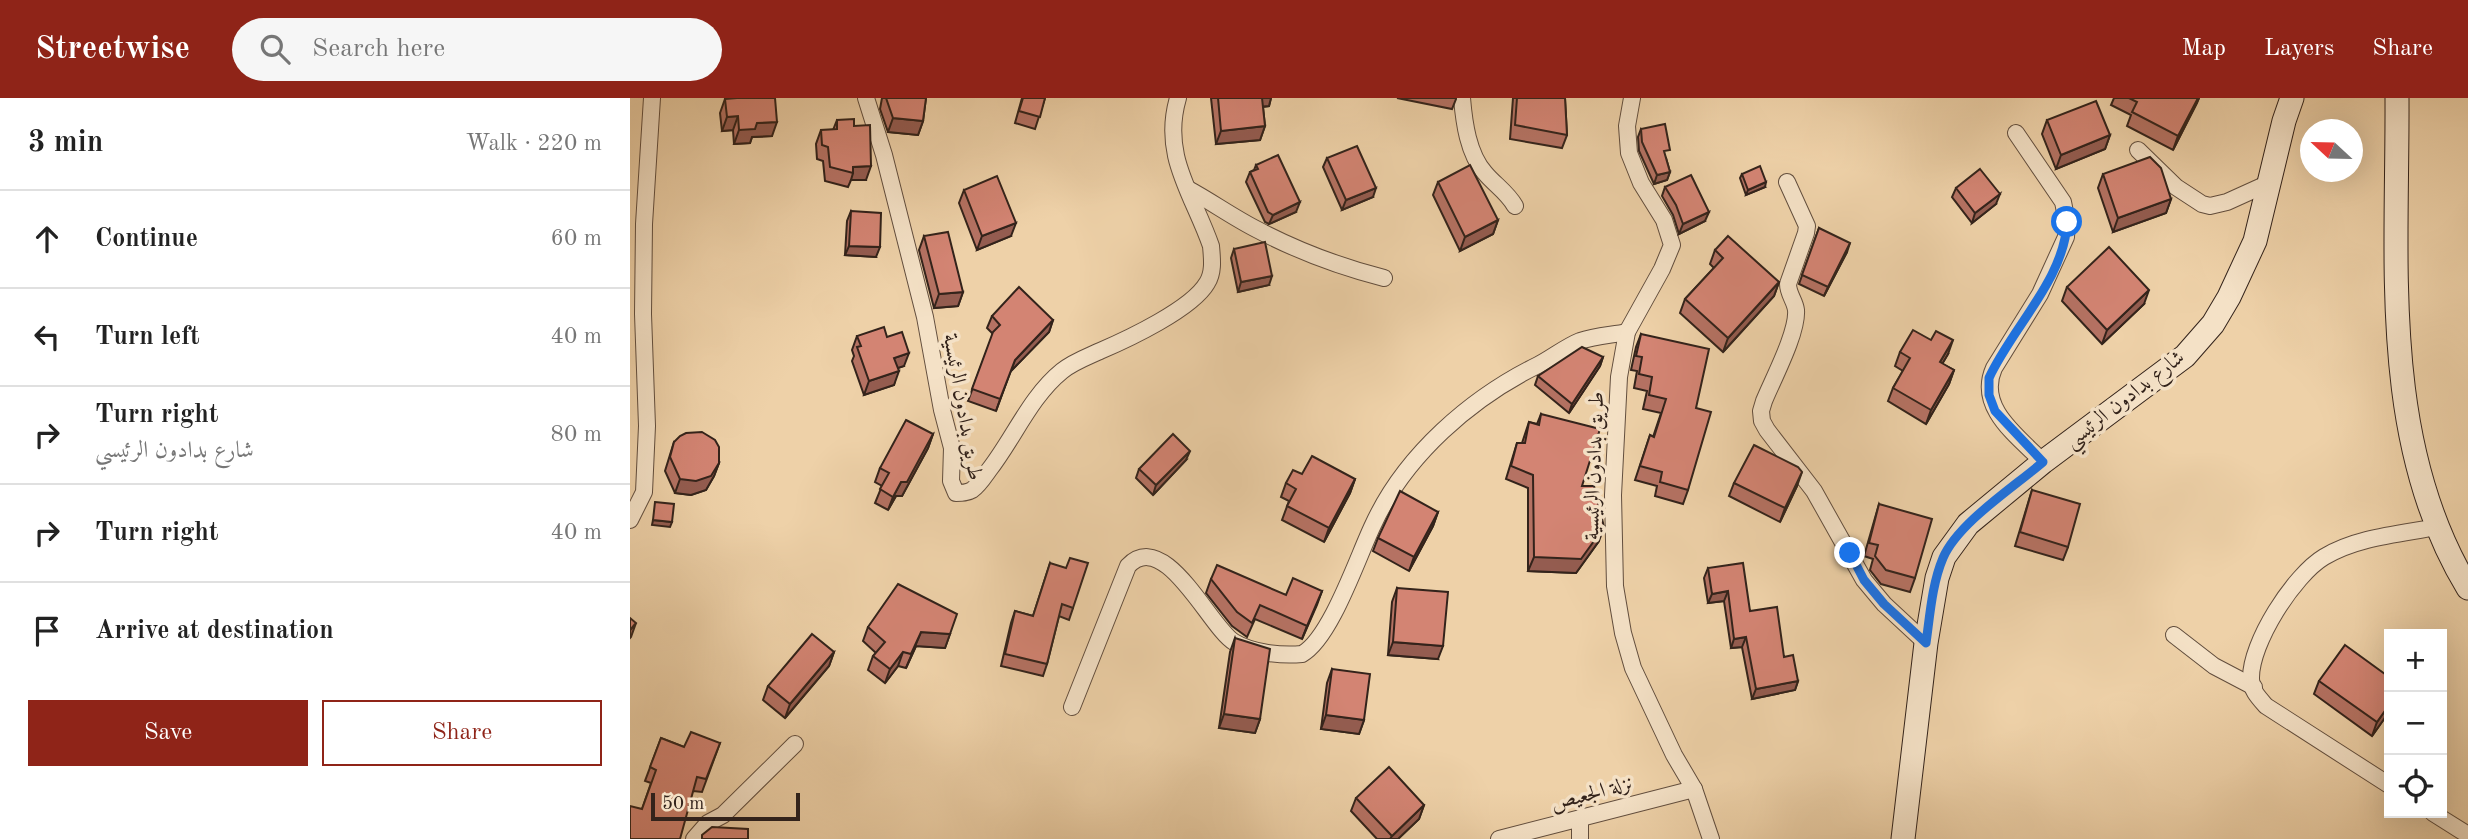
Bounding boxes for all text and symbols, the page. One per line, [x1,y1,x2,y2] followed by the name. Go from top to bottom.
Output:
[232,18,722,81] search box
[256,30,294,68] icon: search
[35,33,190,66] text: Streetwise
[312,36,445,62] text: Search here
[2182,37,2226,61] text: Map
[2264,37,2334,61] text: Layers
[2372,37,2433,61] text: Share
[2300,119,2363,182] north arrow
[28,128,103,158] text: 3 min
[466,132,602,155] text: Walk · 220 m
[2051,206,2082,237] route start
[28,220,66,258] icon: ahead
[95,226,198,252] text: Continue
[551,227,602,250] text: 60 m
[28,318,66,356] icon: left
[95,324,200,350] text: Turn left
[551,325,602,348] text: 40 m
[938,332,986,482] street label: طريق بدادون الرئيسية
[2061,346,2194,459] street label: شارع بدادون الرئيسي
[1581,391,1609,541] street label: طريق بدادون الرئيسية
[95,402,218,428] text: Turn right
[28,416,66,454] icon: right
[551,423,602,446] text: 80 m
[95,439,254,462] text: شارع بدادون الرئيسي
[28,514,66,552] icon: right
[95,520,218,546] text: Turn right
[551,521,602,544] text: 40 m
[1834,537,1865,568] route end
[28,612,66,650] icon: arrive
[95,618,334,644] text: Arrive at destination
[2384,629,2447,818] map controls
[2384,629,2447,692] button: +
[2384,692,2447,755] button: −
[28,700,308,766] button: Save
[322,700,602,766] button: Share
[2384,755,2447,818] button: locate
[1549,773,1636,817] street label: نزلة الجعيص
[651,790,800,822] scale bar
[662,795,704,814] text: 50 m

